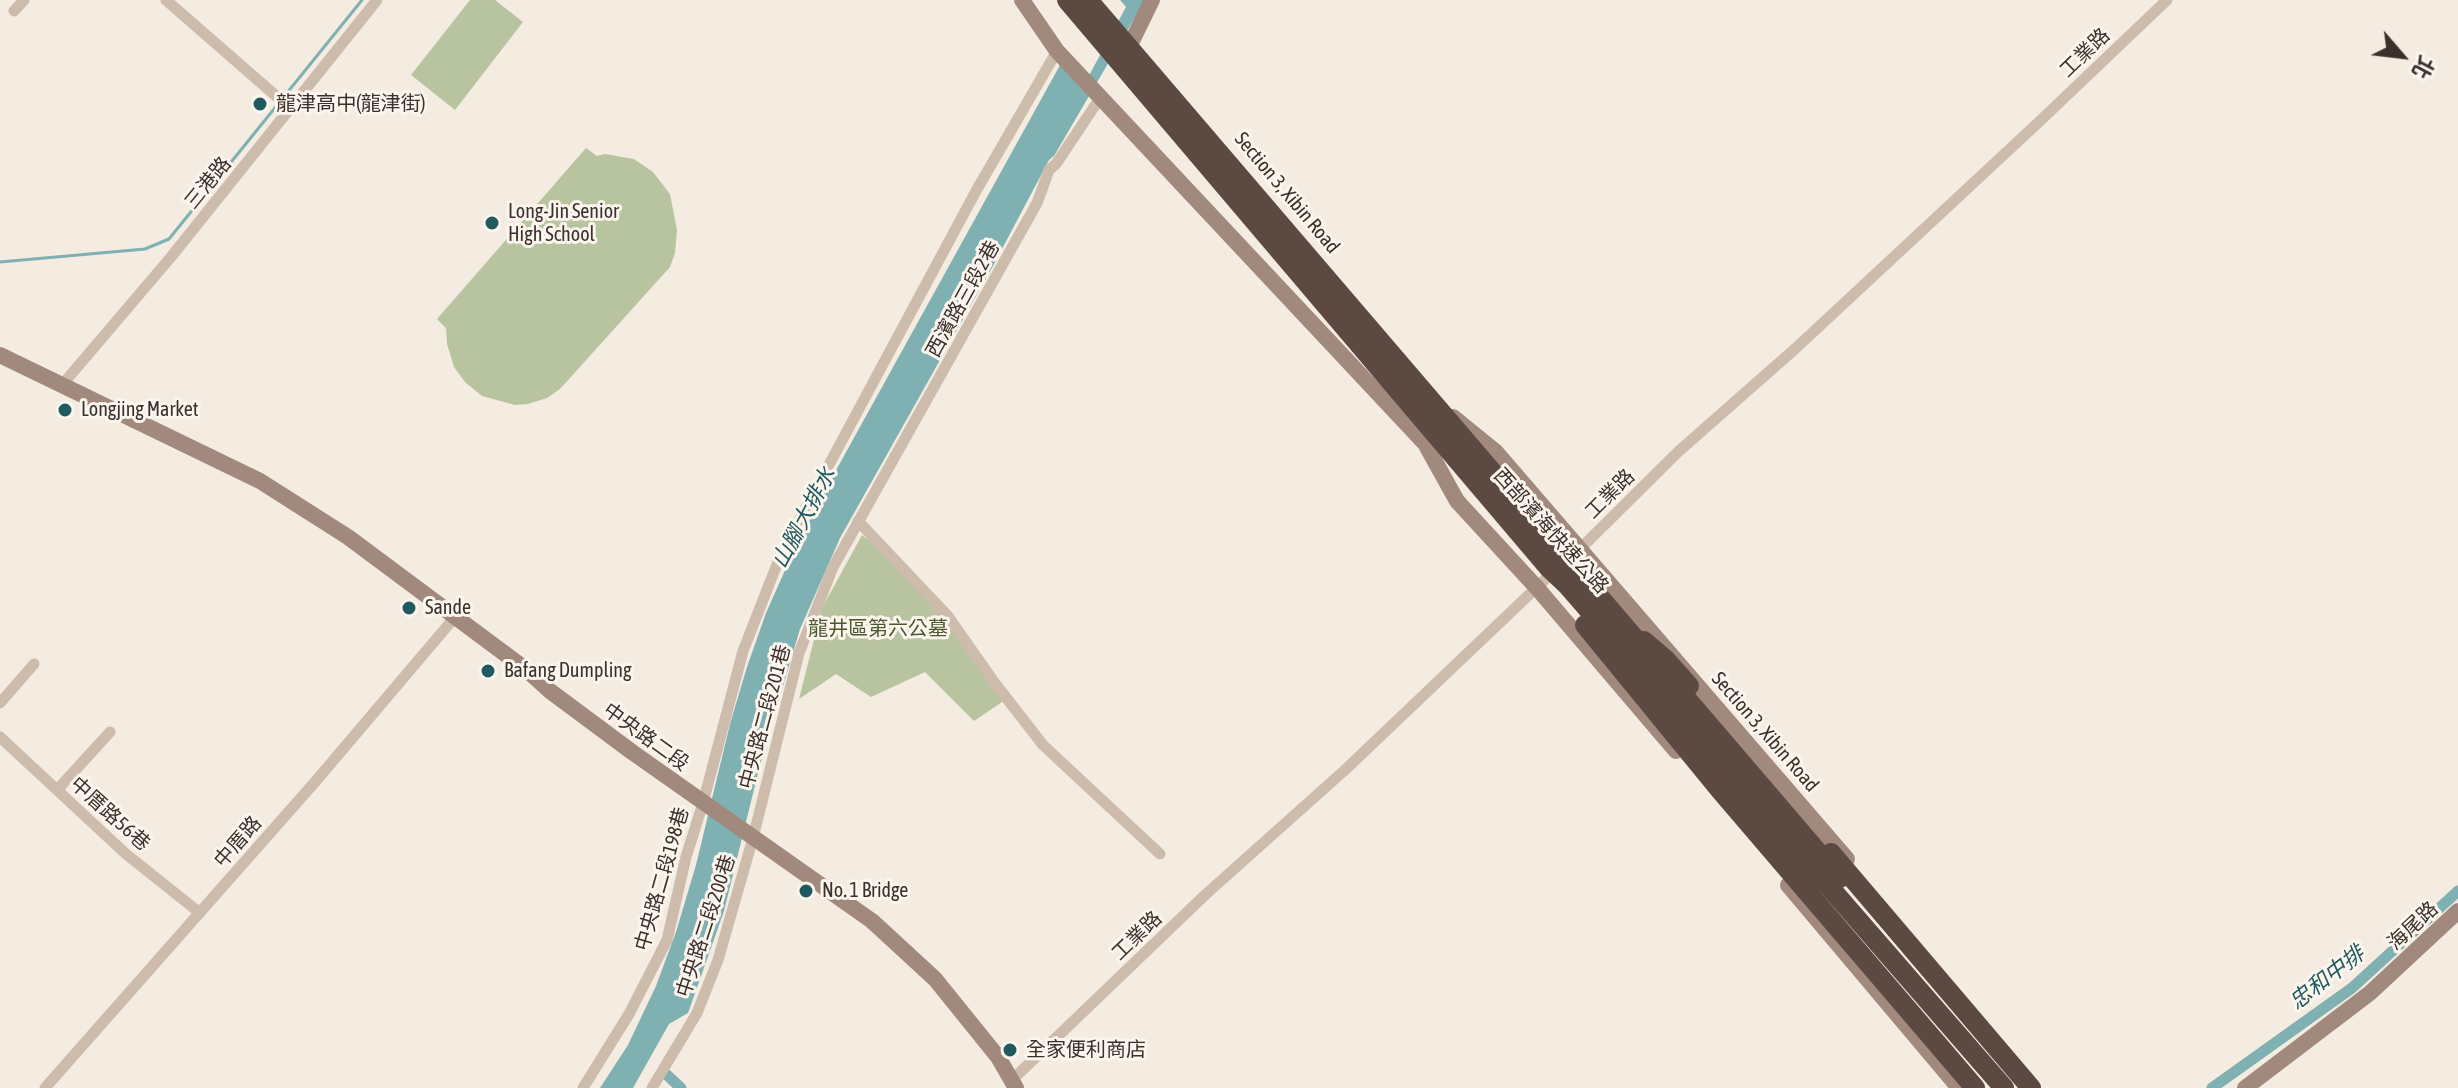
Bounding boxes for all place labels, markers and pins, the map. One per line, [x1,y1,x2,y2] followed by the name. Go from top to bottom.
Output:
[276,92,426,116] place label: 龍津高中(龍津街)
[251,95,269,113] marker: 龍津高中(龍津街)
[508,200,619,247] place label: Long-Jin Senior High School
[483,214,501,232] marker: Long-Jin Senior High School
[81,398,199,422] place label: Longjing Market
[56,401,74,419] marker: Longjing Market
[425,596,471,620] place label: Sande
[400,599,418,617] marker: Sande
[504,659,632,683] place label: Bafang Dumpling
[479,662,497,680] marker: Bafang Dumpling
[822,879,908,903] place label: No. 1 Bridge
[797,882,815,900] marker: No. 1 Bridge
[1026,1038,1146,1062] place label: 全家便利商店
[1001,1041,1019,1059] marker: 全家便利商店

